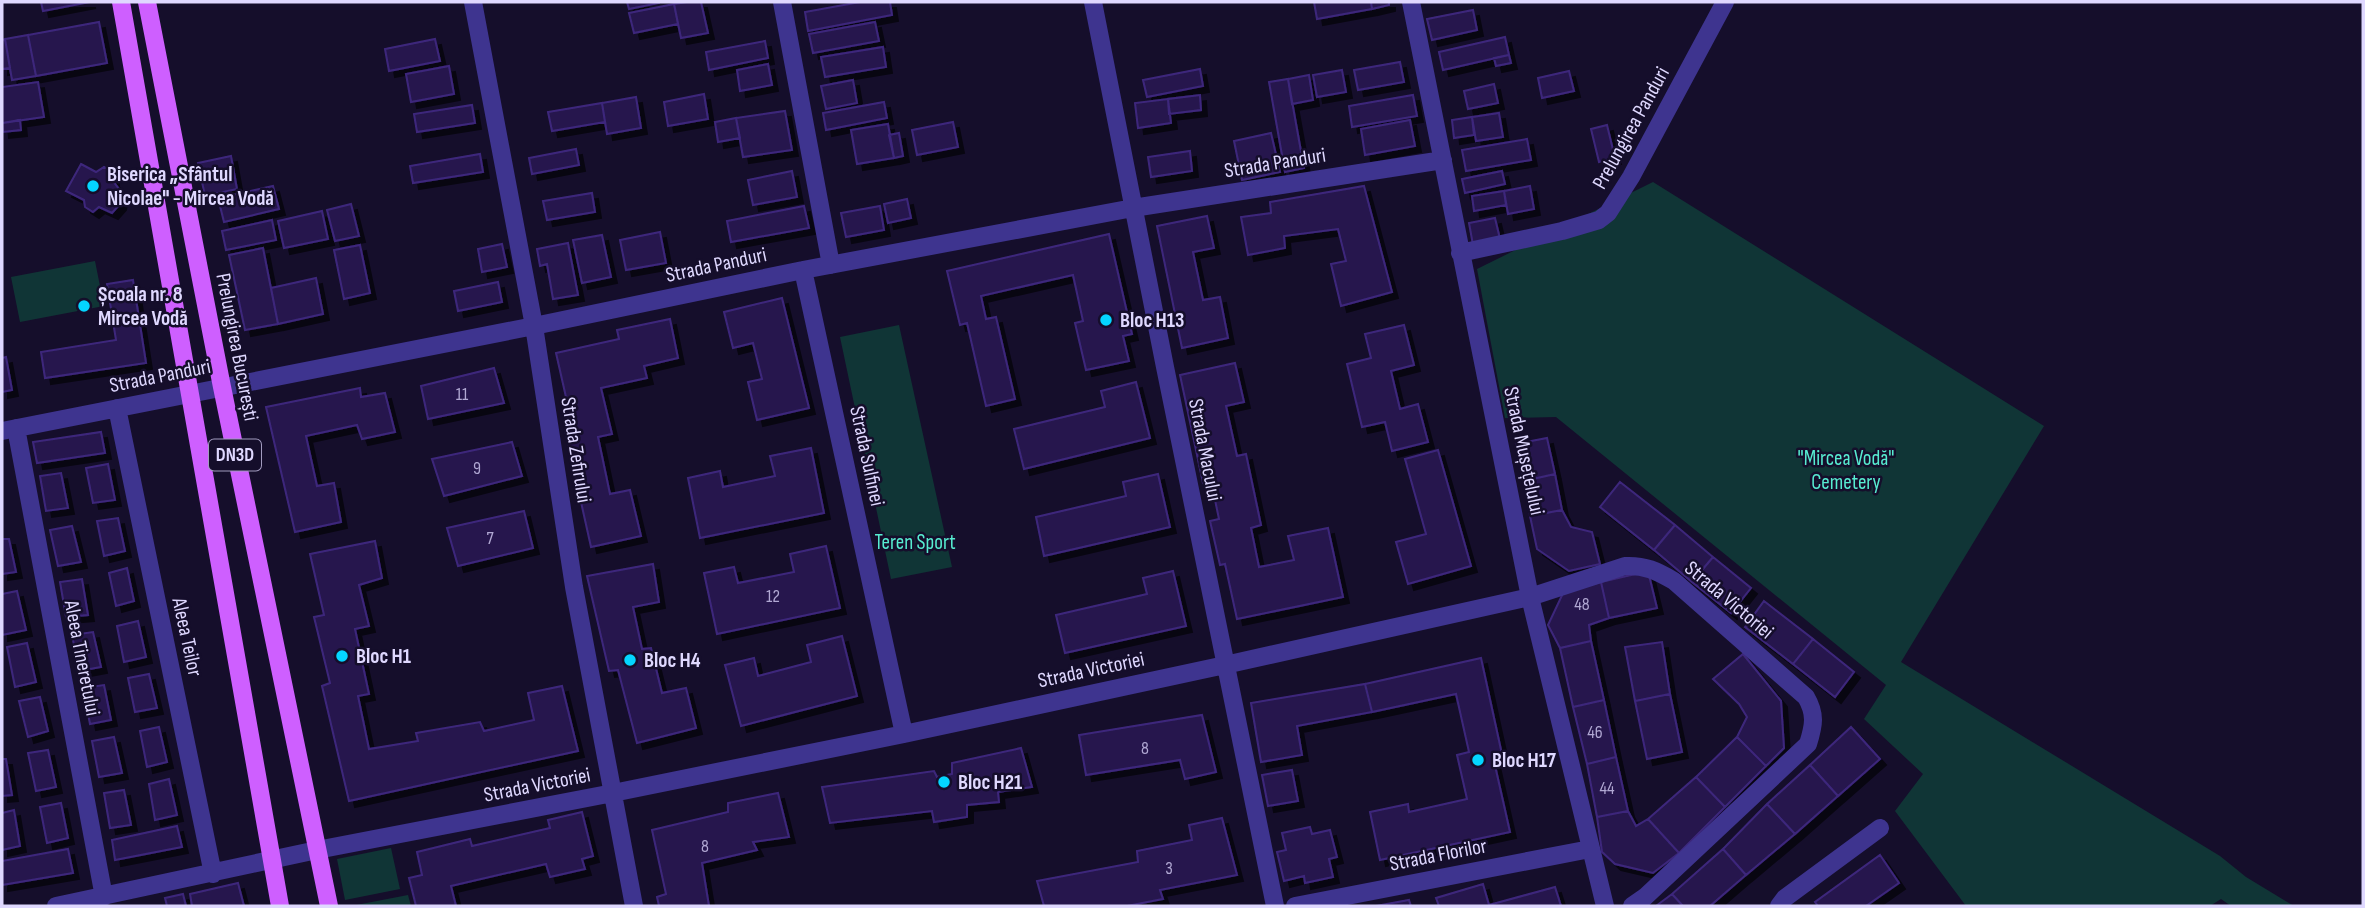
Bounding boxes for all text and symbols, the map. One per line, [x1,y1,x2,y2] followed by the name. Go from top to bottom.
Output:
[1587,63,1675,193] street label: Prelungirea Panduri
[1222,143,1328,183] street label: Strada Panduri
[107,162,274,211] place label: Biserica „Sfântul Nicolae" - Mircea Vodă
[85,178,101,194] marker: Biserica „Sfântul Nicolae" - Mircea Vodă
[663,242,769,288] street label: Strada Panduri
[210,271,264,423] street label: Prelungirea București
[98,282,188,331] place label: Școala nr. 8 Mircea Vodă
[76,298,92,314] marker: Școala nr. 8 Mircea Vodă
[1120,308,1184,333] place label: Bloc H13
[1098,312,1114,328] marker: Bloc H13
[107,354,213,398] street label: Strada Panduri
[456,384,469,405] house number: 11
[1498,385,1550,517] street label: Strada Mușețelului
[555,395,597,505] street label: Strada Zefirului
[1183,397,1227,503] street label: Strada Macului
[844,404,890,508] street label: Strada Sulfinei
[209,440,261,470] road number: DN3D
[1798,446,1894,495] park label: "Mircea Vodă" Cemetery
[473,458,481,479] house number: 9
[486,528,494,549] house number: 7
[874,530,956,555] park label: Teren Sport
[1680,556,1778,644] street label: Strada Victoriei
[766,586,780,607] house number: 12
[166,594,208,679] street label: Aleea Teilor
[1574,594,1590,615] house number: 48
[58,597,105,718] street label: Aleea Tineretului
[356,644,411,669] place label: Bloc H1
[1035,647,1147,693] street label: Strada Victoriei
[334,648,350,664] marker: Bloc H1
[644,648,701,673] place label: Bloc H4
[622,652,638,668] marker: Bloc H4
[1587,722,1603,743] house number: 46
[1141,738,1149,759] house number: 8
[1492,748,1557,773] place label: Bloc H17
[1470,752,1486,768] marker: Bloc H17
[481,762,593,808] street label: Strada Victoriei
[958,770,1022,795] place label: Bloc H21
[936,774,952,790] marker: Bloc H21
[1599,778,1615,799] house number: 44
[1387,833,1489,877] street label: Strada Florilor
[701,836,709,857] house number: 8
[1165,858,1173,879] house number: 3

